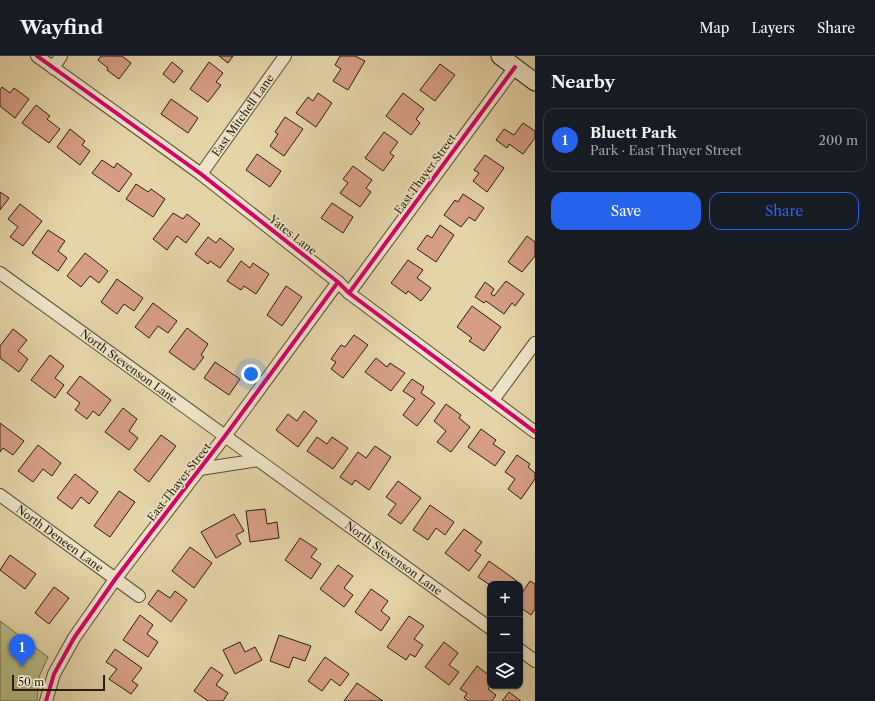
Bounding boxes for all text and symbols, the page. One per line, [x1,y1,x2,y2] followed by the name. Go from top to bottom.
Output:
[20,16,103,39] text: Wayfind
[699,19,729,37] text: Map
[751,19,795,37] text: Layers
[817,19,855,37] text: Share
[209,71,277,159] street label: East Mitchell Lane
[551,72,615,92] text: Nearby
[590,123,677,142] text: Bluett Park
[391,131,459,217] street label: East Thayer Street
[562,132,568,148] text: 1
[818,132,858,148] text: 200 m
[590,142,742,158] text: Park · East Thayer Street
[551,192,701,230] button: Save
[709,192,859,230] button: Share
[266,212,320,258] street label: Yates Lane
[77,326,180,406] street label: North Stevenson Lane
[241,364,261,384] your location
[144,440,214,524] street label: East Thayer Street
[14,502,106,575] street label: North Deneen Lane
[342,518,445,598] street label: North Stevenson Lane
[487,581,523,689] map controls
[487,581,523,617] button: +
[487,617,523,653] button: −
[9,634,35,667] pin: 1
[487,653,523,689] button: layers
[12,673,105,692] scale bar
[18,675,44,689] text: 50 m

